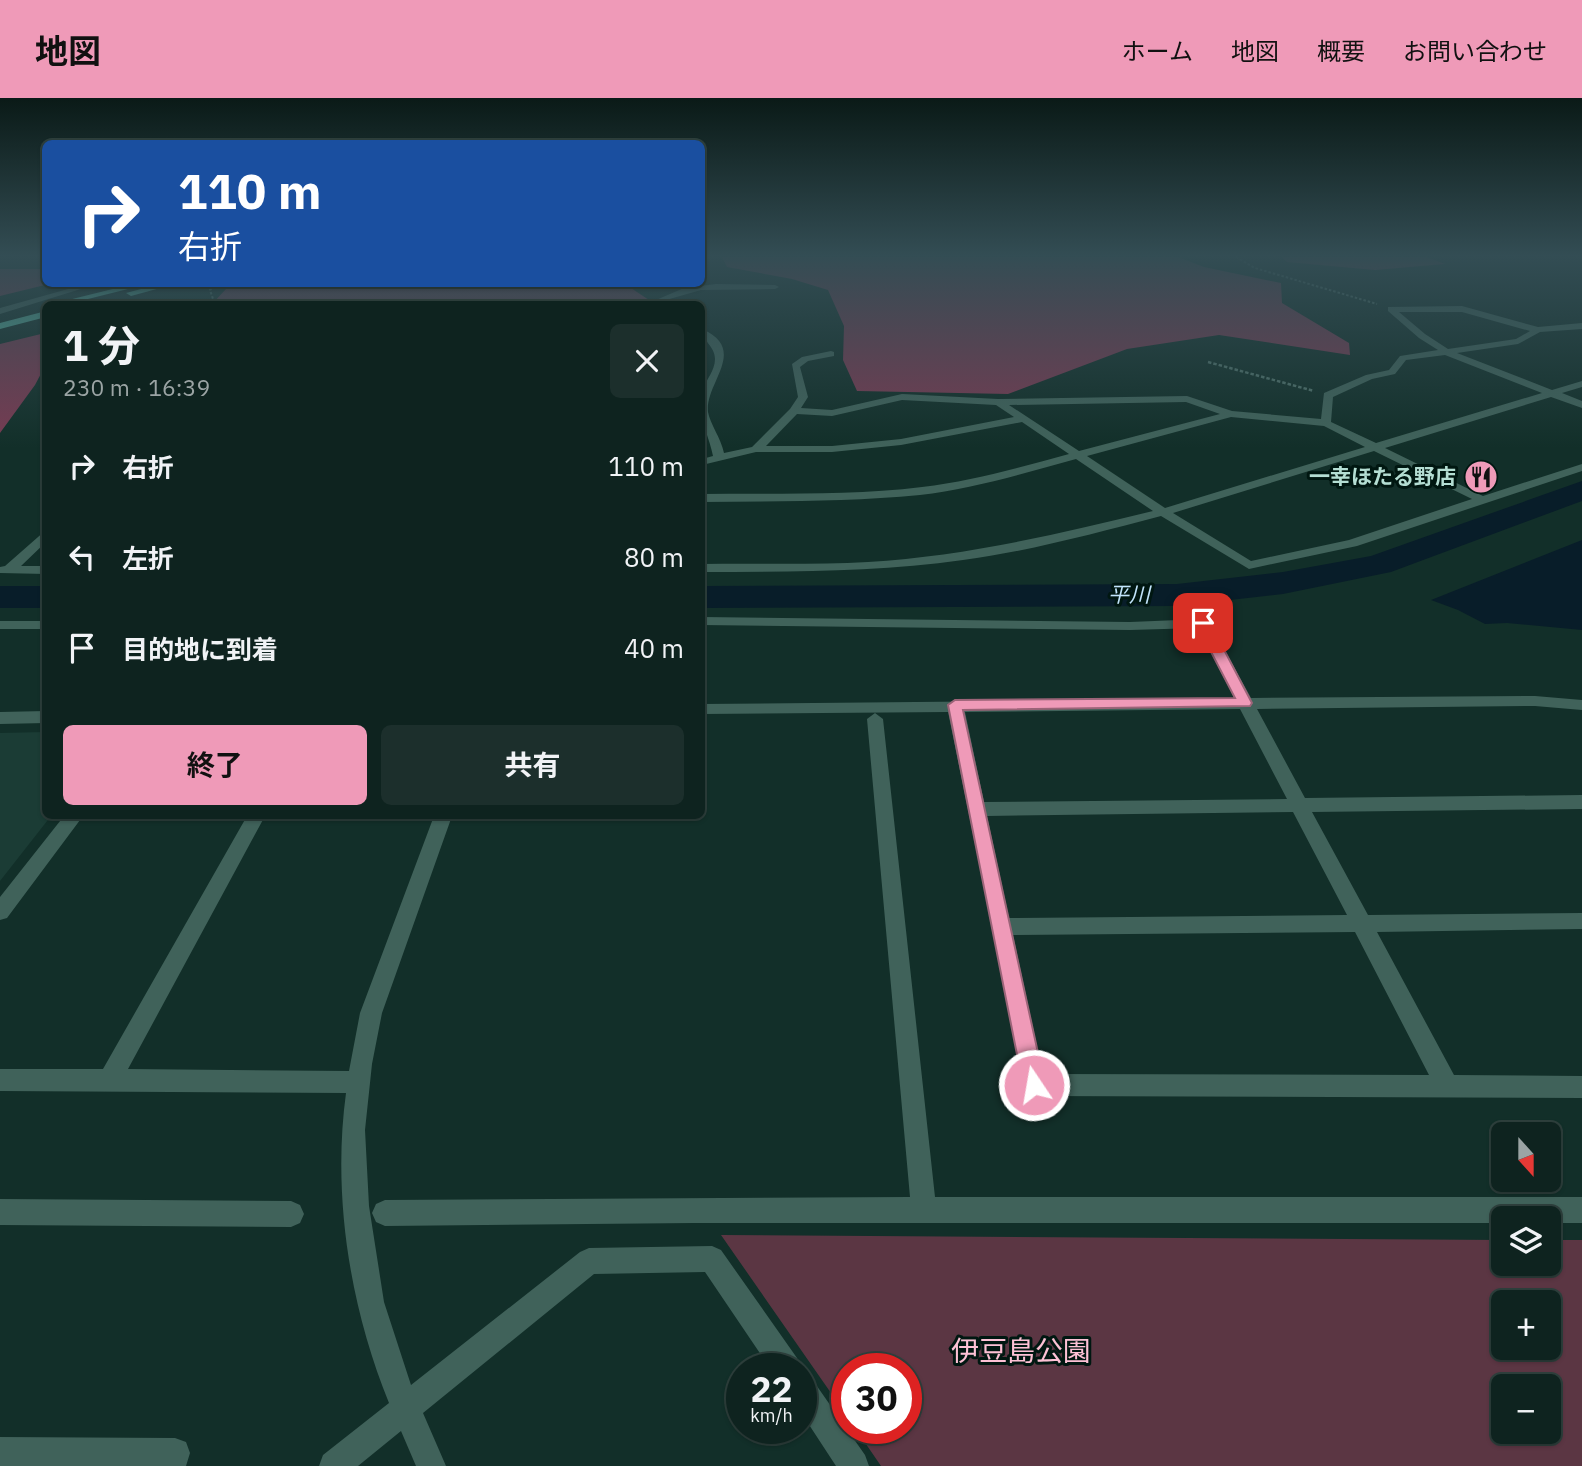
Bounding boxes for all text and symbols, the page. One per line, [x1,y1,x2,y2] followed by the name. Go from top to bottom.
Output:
[35,29,101,72] text: 地図
[1122,35,1193,67] text: ホーム
[1231,35,1279,67] text: 地図
[1317,35,1365,67] text: 概要
[1403,35,1547,67] text: お問い合わせ
[178,159,322,222] text: 110 m
[63,168,154,259] icon: right
[178,225,242,267] text: 右折
[63,318,140,373] text: 1 分
[610,324,684,398] button: close
[63,372,210,402] text: 230 m · 16:39
[63,447,101,485] icon: right
[608,449,684,483] text: 110 m
[122,450,174,484] text: 右折
[1462,458,1500,496] restaurant icon: 一幸ほたる野店
[1309,462,1456,490] place label: 一幸ほたる野店
[63,538,101,576] icon: left
[624,540,684,574] text: 80 m
[122,541,174,575] text: 左折
[1108,580,1152,608] water label: 平川
[1173,593,1233,653] pin
[1184,604,1222,642] icon: arrive
[63,629,101,667] icon: arrive
[624,631,684,665] text: 40 m
[122,632,278,666] text: 目的地に到着
[63,725,367,805] button: 終了
[381,725,684,805] button: 共有
[997,1048,1071,1122] position arrow
[1491,1122,1561,1192] north arrow
[1491,1122,1561,1444] map controls
[1491,1206,1561,1276] button: layers
[1491,1290,1561,1360] button: +
[951,1332,1091,1369] park label: 伊豆島公園
[831,1353,922,1444] speed limit sign: 30
[750,1366,793,1412] text: 22
[1491,1374,1561,1444] button: −
[750,1404,793,1427] text: km/h

